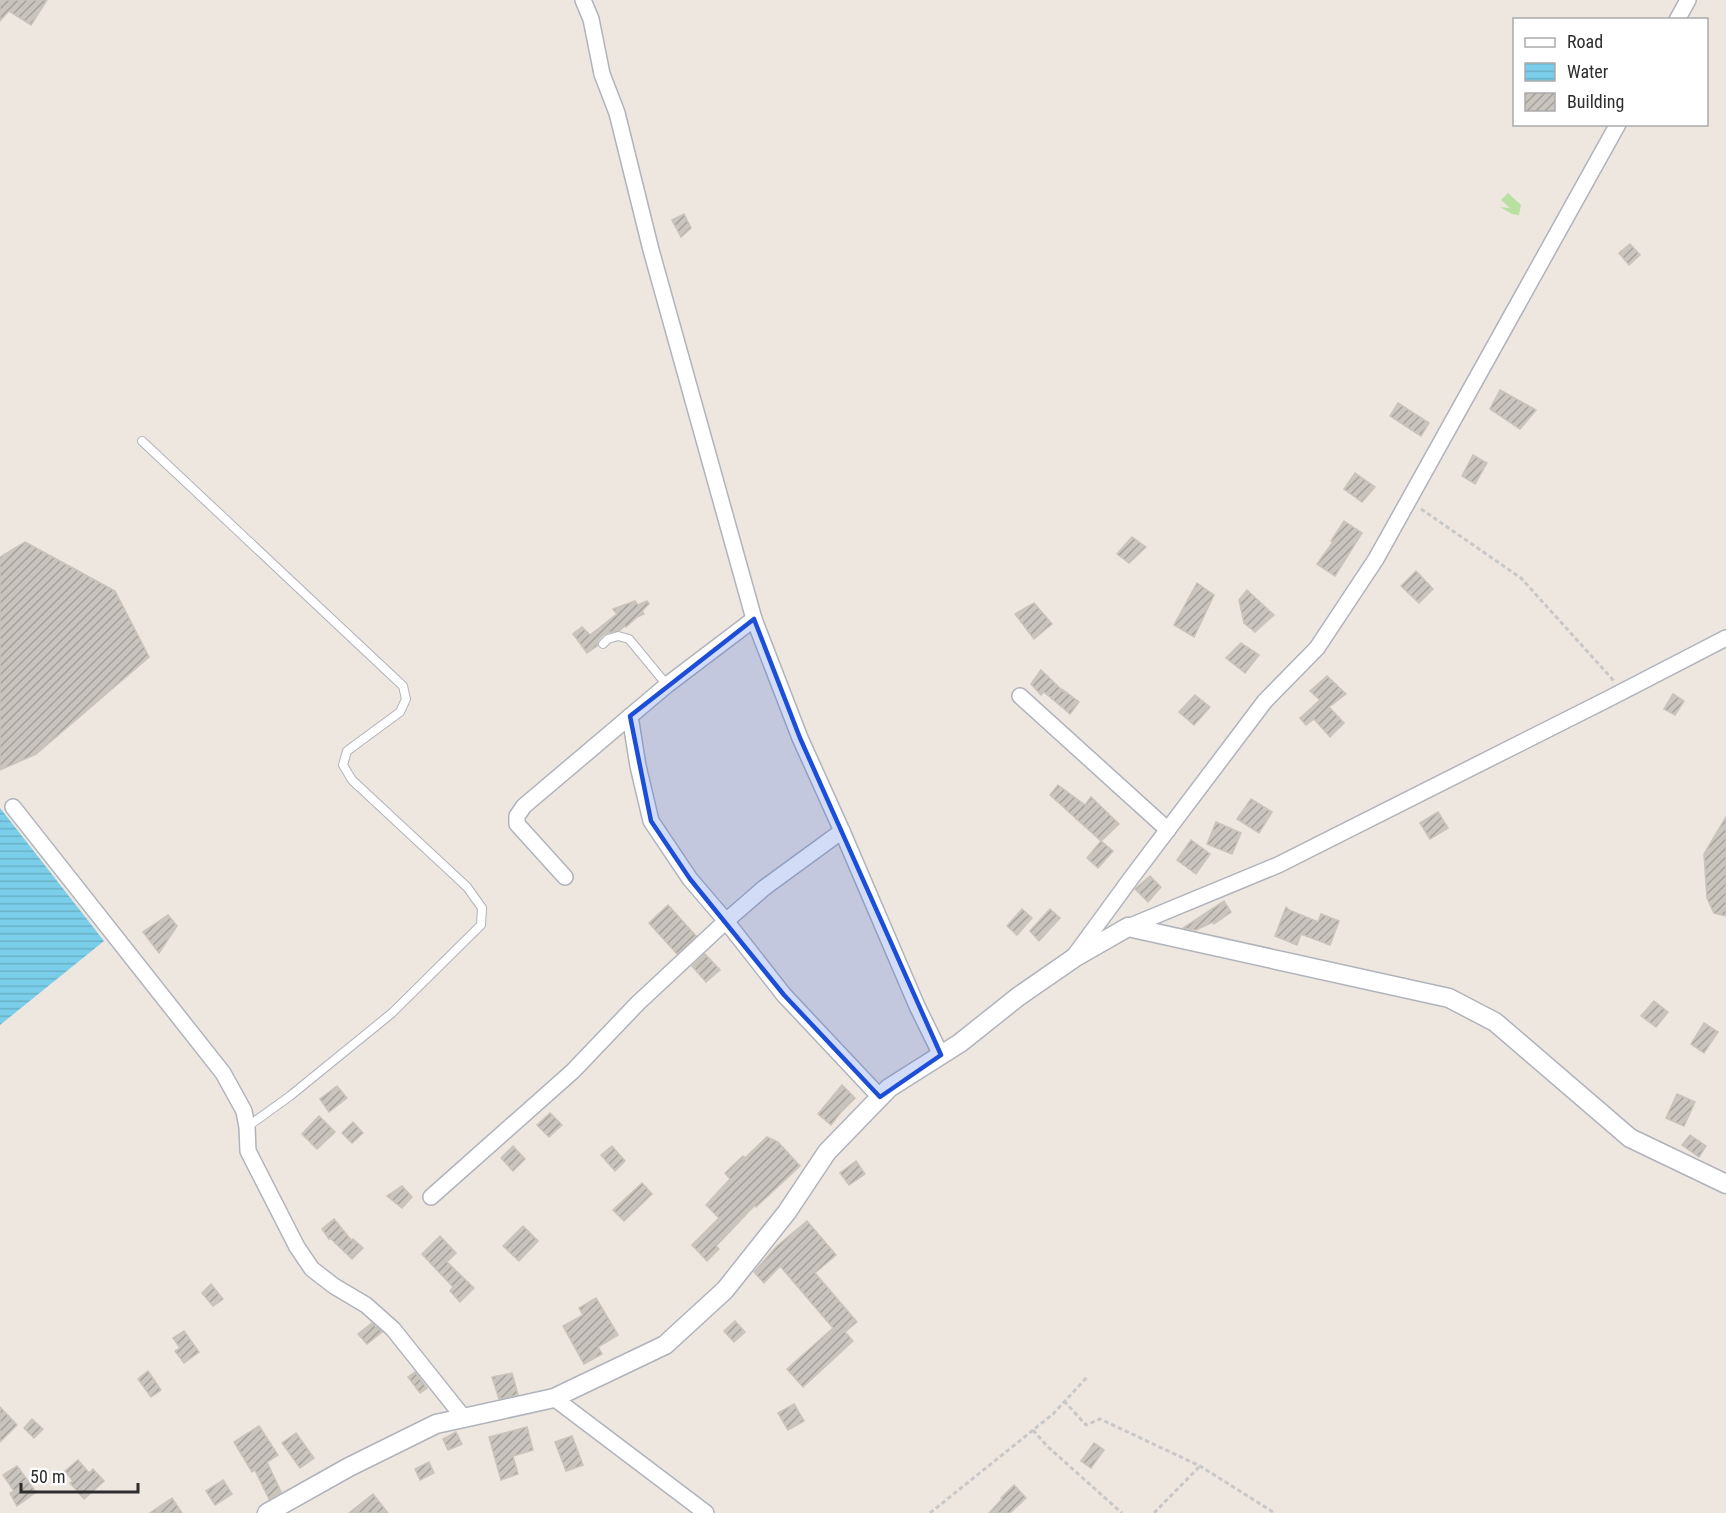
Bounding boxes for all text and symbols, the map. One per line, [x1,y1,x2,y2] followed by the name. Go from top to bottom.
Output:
[1513,18,1708,126] legend
[1567,31,1603,52] text: Road
[1567,61,1609,82] text: Water
[1567,91,1624,112] text: Building
[21,1456,138,1494] scale bar
[30,1466,65,1487] text: 50 m

